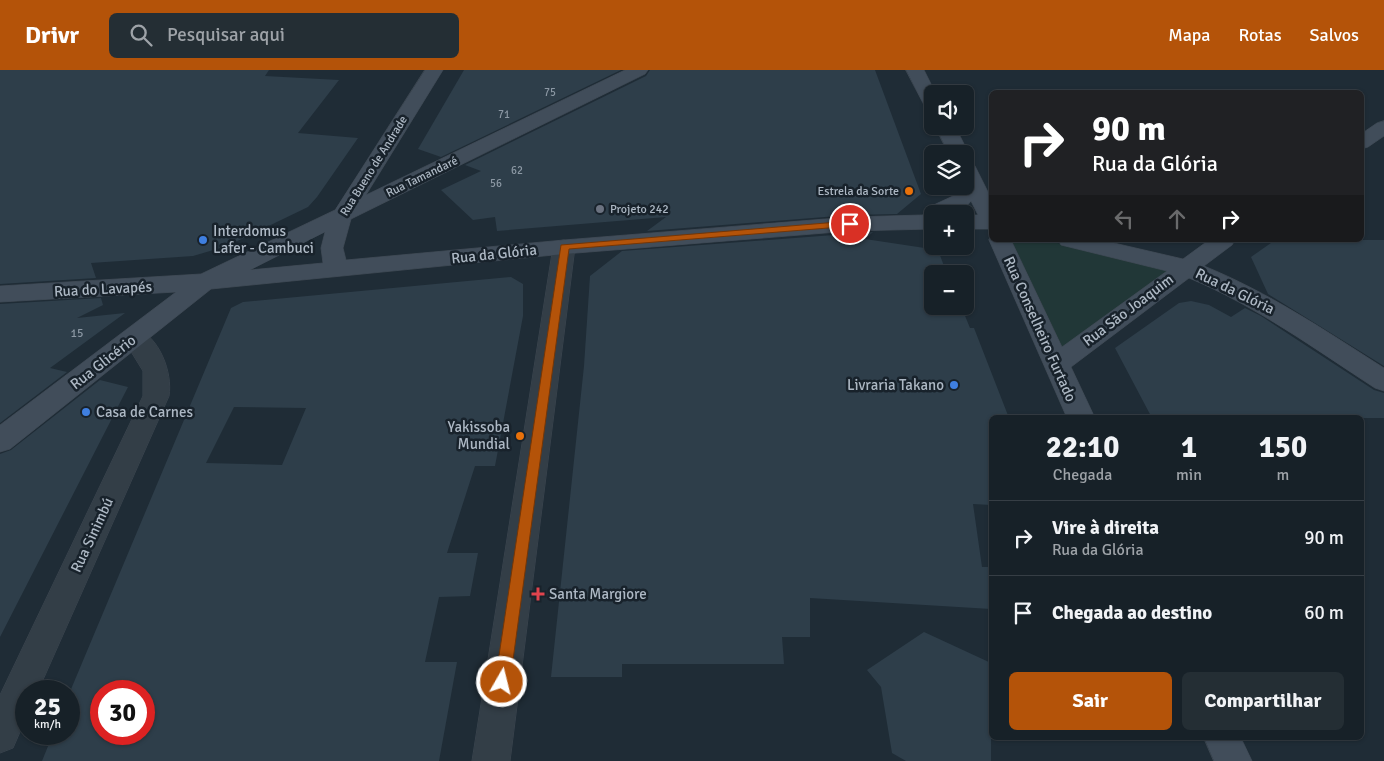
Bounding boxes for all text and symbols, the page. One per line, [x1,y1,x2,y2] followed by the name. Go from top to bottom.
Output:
[109,13,459,58] search box
[25,20,79,50] text: Drivr
[127,21,155,49] icon: search
[167,23,285,47] text: Pesquisar aqui
[1168,24,1211,46] text: Mapa
[1239,24,1282,46] text: Rotas
[1310,24,1359,46] text: Salvos
[924,85,974,315] map controls
[924,85,974,135] button: sound
[544,86,556,99] house number: 75
[1092,107,1166,150] text: 90 m
[498,108,510,121] house number: 71
[1009,110,1074,175] icon: right
[337,113,411,219] street label: Rua Bueno de Andrade
[924,145,974,195] button: layers
[1092,150,1218,177] text: Rua da Glória
[384,153,460,201] street label: Rua Tamandaré
[511,164,523,177] house number: 62
[490,177,502,190] house number: 56
[818,184,899,199] place label: Estrela da Sorte
[903,185,915,197] marker: Estrela da Sorte
[610,202,669,217] place label: Projeto 242
[594,203,606,215] marker: Projeto 242
[829,203,871,245] pin
[924,205,974,255] button: +
[1110,205,1138,233] icon: left
[1163,205,1191,233] icon: ahead
[1216,205,1244,233] icon: right
[836,210,864,238] icon: arrive
[213,222,314,257] place label: Interdomus Lafer - Cambuci
[197,234,209,246] marker: Interdomus Lafer - Cambuci
[450,241,538,267] street label: Rua da Glória
[1000,253,1080,405] street label: Rua Conselheiro Furtado
[1192,264,1278,318] street label: Rua da Glória
[924,265,974,315] button: −
[1079,270,1177,350] street label: Rua São Joaquim
[53,277,153,301] street label: Rua do Lavapés
[71,326,83,341] house number: 15
[67,331,139,393] street label: Rua Glicério
[847,376,944,394] place label: Livraria Takano
[948,379,960,391] marker: Livraria Takano
[96,403,194,421] place label: Casa de Carnes
[80,406,92,418] marker: Casa de Carnes
[448,418,510,453] place label: Yakissoba Mundial
[1046,429,1119,466] text: 22:10
[1181,429,1197,466] text: 1
[1259,429,1307,466] text: 150
[514,430,526,442] marker: Yakissoba Mundial
[1053,465,1112,485] text: Chegada
[1176,465,1202,485] text: min
[1277,465,1289,485] text: m
[67,495,117,575] street label: Rua Sinimbú
[1052,516,1159,540] text: Vire à direita
[1009,524,1037,552] icon: right
[1304,526,1344,550] text: 90 m
[1052,540,1144,560] text: Rua da Glória
[549,585,647,603] place label: Santa Margiore
[531,587,545,601] marker: Santa Margiore
[1009,599,1037,627] icon: arrive
[1052,601,1212,625] text: Chegada ao destino
[1304,601,1344,625] text: 60 m
[475,655,527,707] position arrow
[1009,672,1172,730] button: Sair
[1182,672,1344,730] button: Compartilhar
[90,680,155,745] speed limit sign: 30
[34,691,61,722] text: 25
[34,717,61,732] text: km/h

